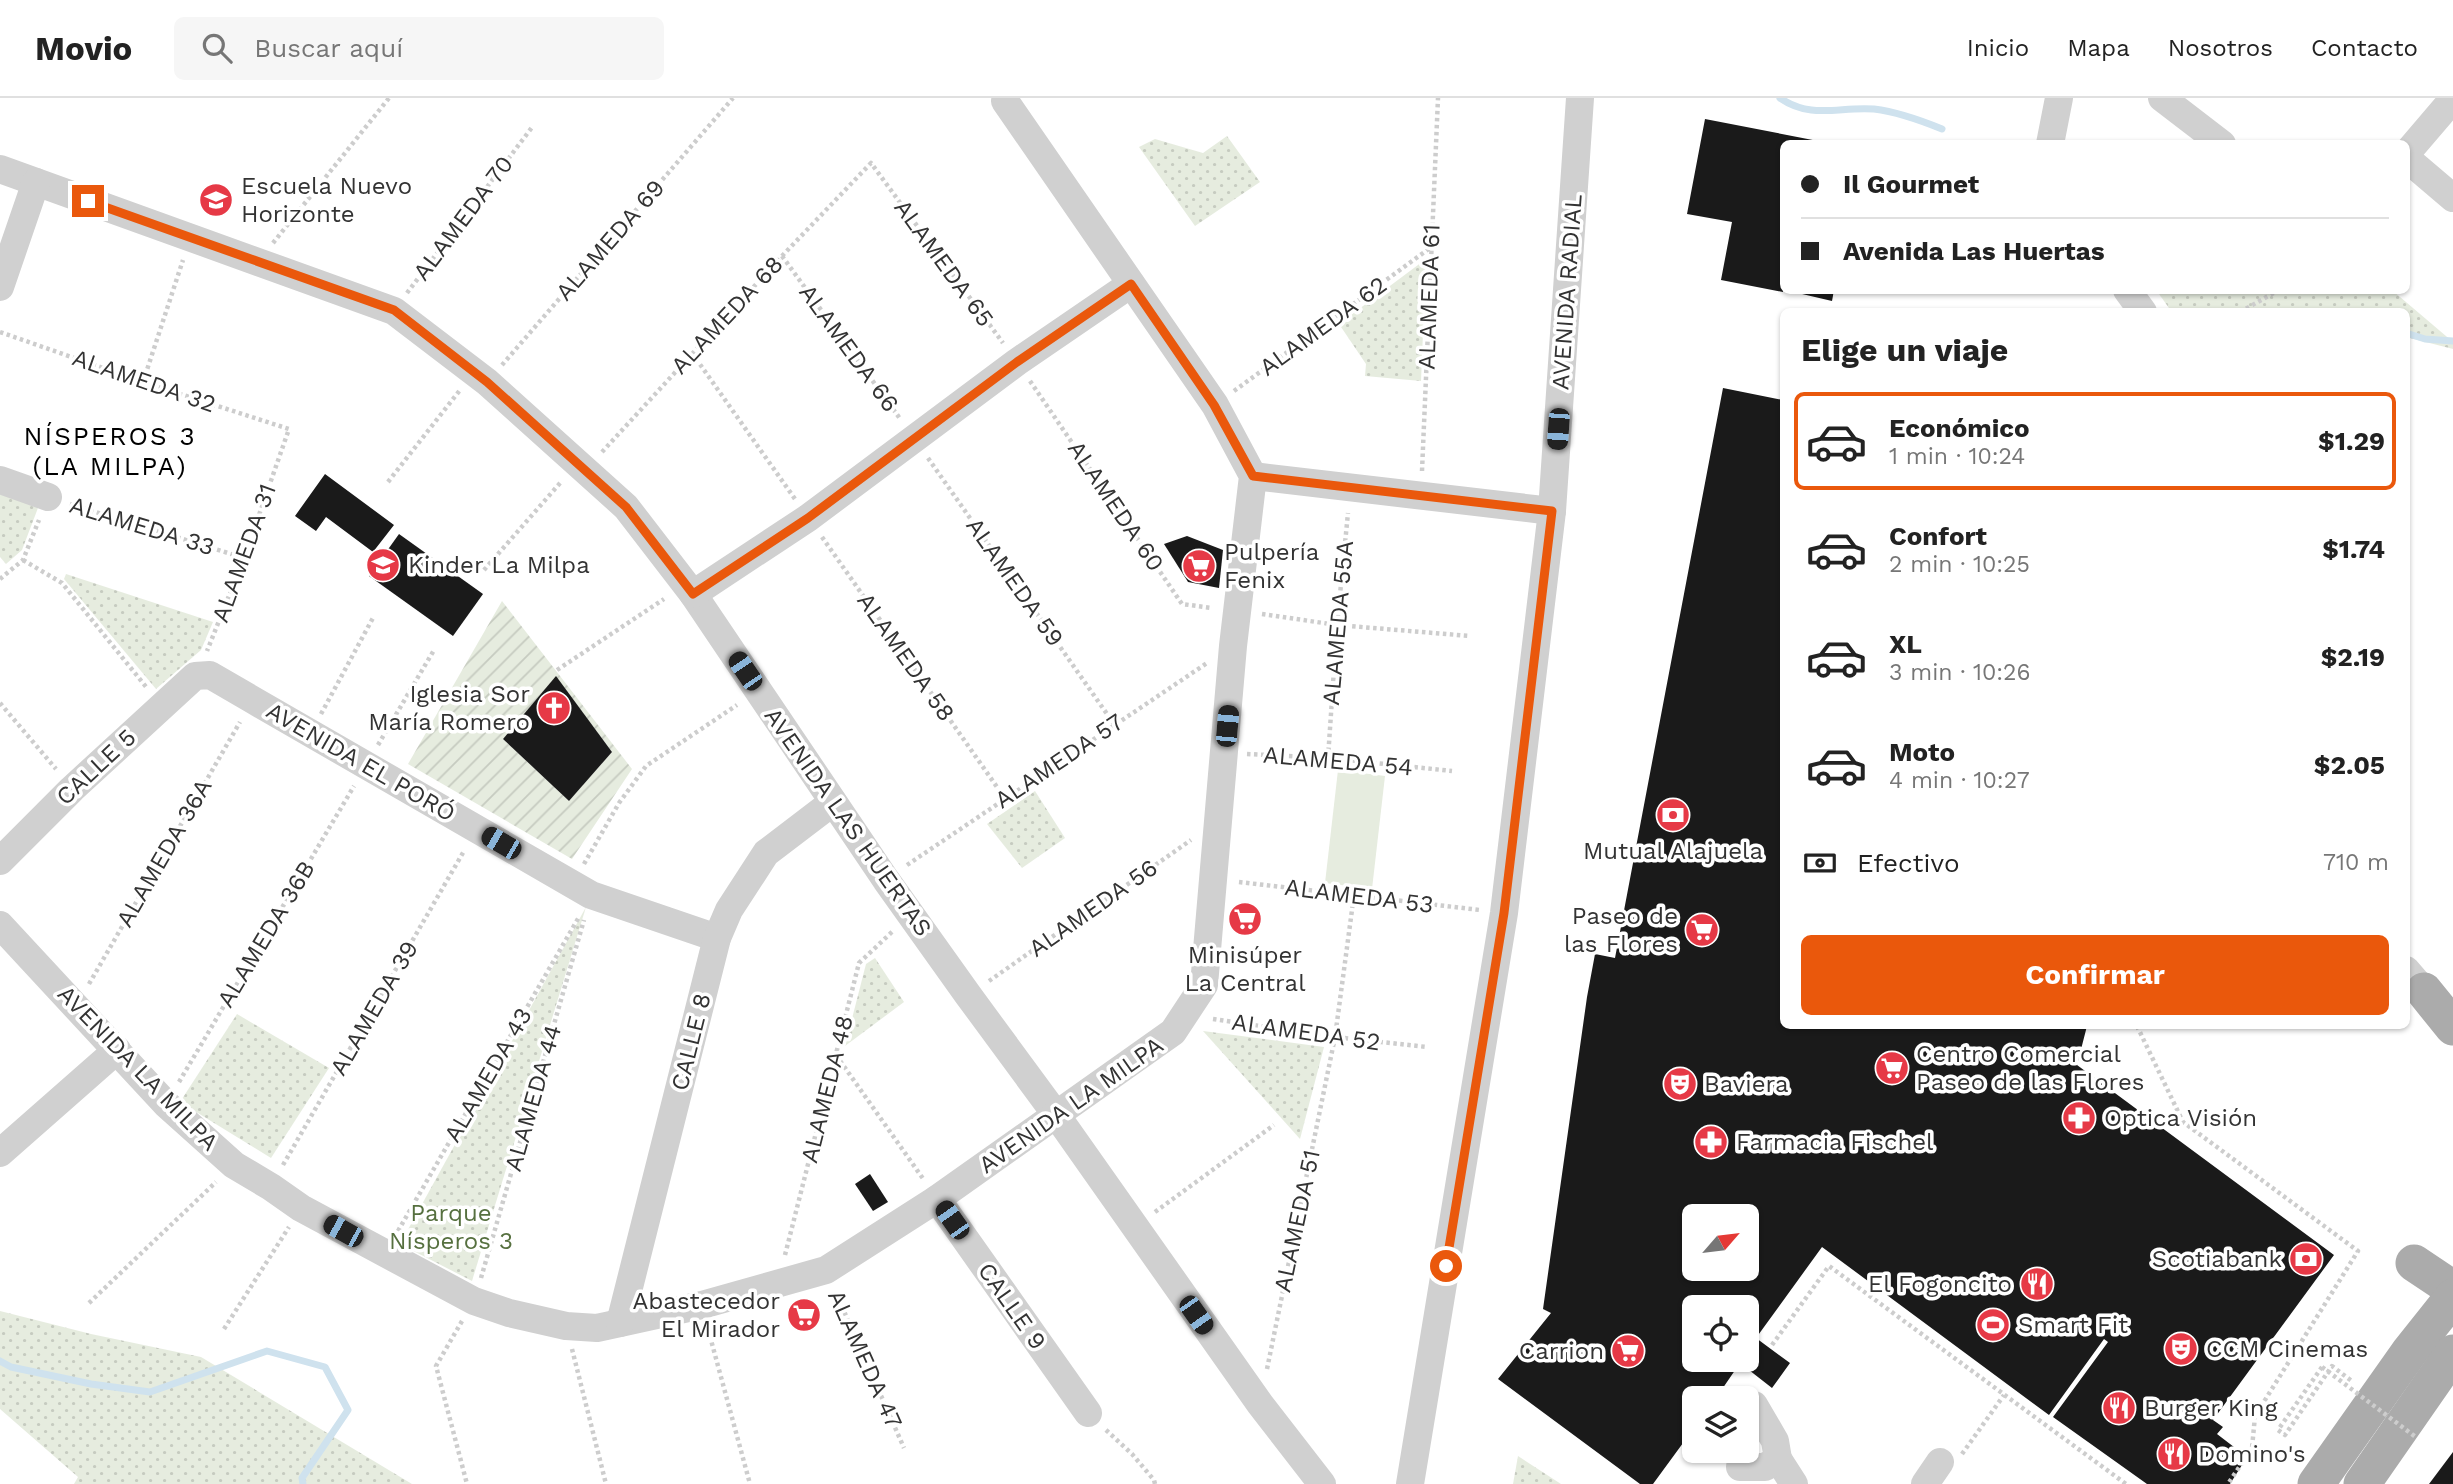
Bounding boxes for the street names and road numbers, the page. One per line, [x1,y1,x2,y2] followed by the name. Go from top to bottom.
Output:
[407,150,519,286] street label: ALAMEDA 70
[550,174,670,306] street label: ALAMEDA 69
[1546,193,1588,391] street label: AVENIDA RADIAL
[889,194,999,332] street label: ALAMEDA 65
[1412,224,1446,370] street label: ALAMEDA 61
[665,250,789,380] street label: ALAMEDA 68
[1254,271,1392,381] street label: ALAMEDA 62
[793,279,905,417] street label: ALAMEDA 66
[69,343,219,419] street label: ALAMEDA 32
[1062,435,1170,577] street label: ALAMEDA 60
[206,480,282,626] street label: ALAMEDA 31
[66,491,218,561] street label: ALAMEDA 33
[960,512,1070,652] street label: ALAMEDA 59
[1317,539,1359,707] street label: ALAMEDA 55A
[851,587,961,727] street label: ALAMEDA 58
[262,697,460,827] street label: AVENIDA EL PORÓ
[758,702,938,942] street label: AVENIDA LAS HUERTAS
[989,708,1129,814] street label: ALAMEDA 57
[50,723,142,811] street label: CALLE 5
[1262,741,1414,781] street label: ALAMEDA 54
[110,774,218,932] street label: ALAMEDA 36A
[1023,853,1163,963] street label: ALAMEDA 56
[211,856,321,1012] street label: ALAMEDA 36B
[1283,873,1435,919] street label: ALAMEDA 53
[324,936,424,1080] street label: ALAMEDA 39
[52,980,224,1156] street label: AVENIDA LA MILPA
[665,990,717,1094] street label: CALLE 8
[438,1003,538,1147] street label: ALAMEDA 43
[1230,1008,1382,1056] street label: ALAMEDA 52
[795,1012,859,1166] street label: ALAMEDA 48
[499,1022,567,1174] street label: ALAMEDA 44
[973,1031,1169,1179] street label: AVENIDA LA MILPA
[1268,1147,1326,1295] street label: ALAMEDA 51
[972,1257,1052,1355] street label: CALLE 9
[822,1285,908,1433] street label: ALAMEDA 47

